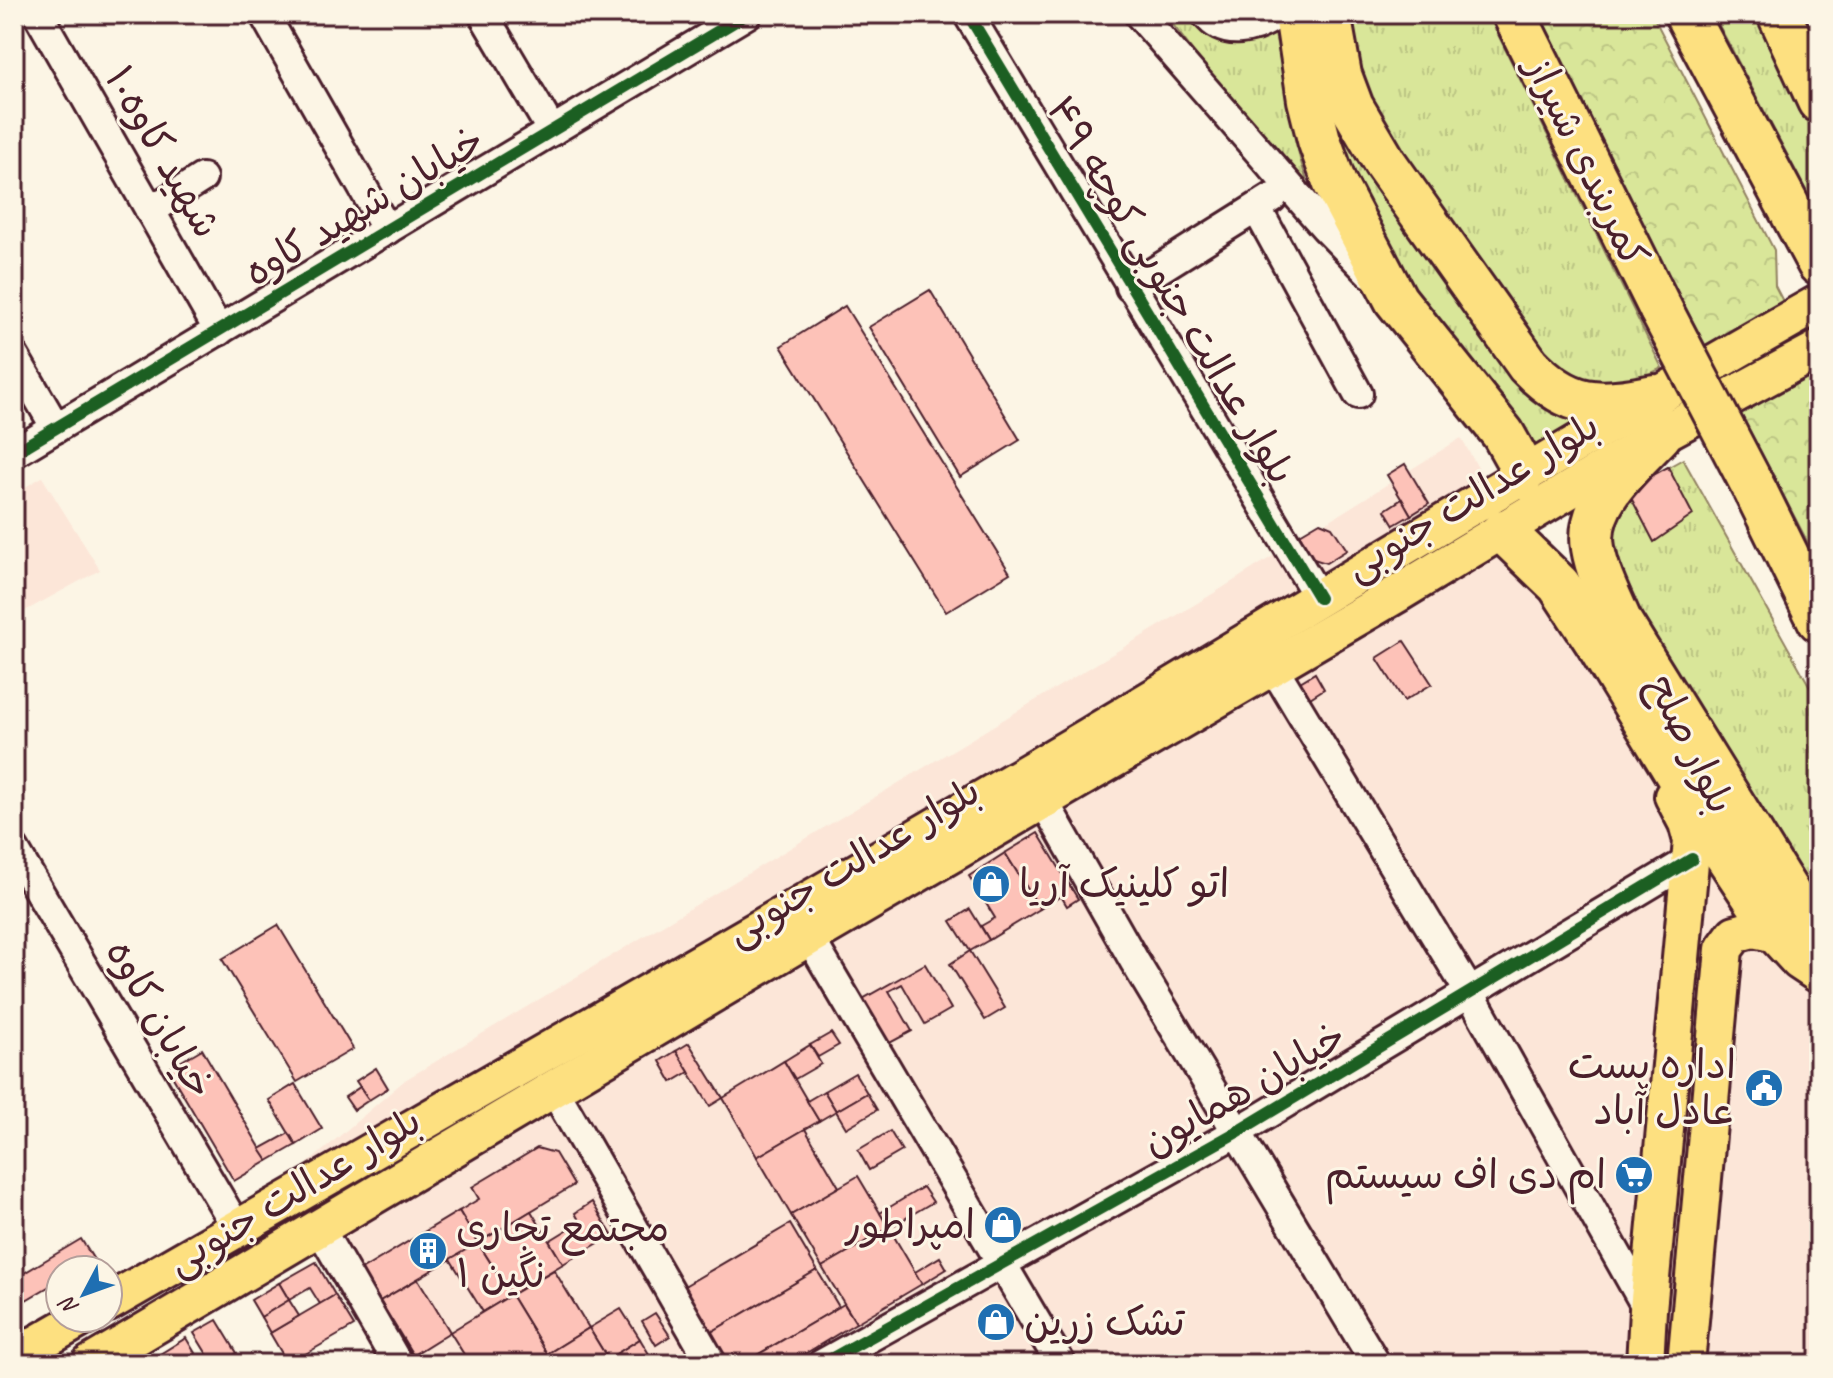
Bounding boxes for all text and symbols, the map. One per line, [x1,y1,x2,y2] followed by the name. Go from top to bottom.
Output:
[1513,46,1660,276] street label: کمربندی شیراز
[94,57,232,247] street label: شهید کاوه۱۰
[1034,87,1307,494] street label: بلوار عدالت جنوبی کوچه ۴۹
[235,115,493,297] street label: خیابان شهید کاوه
[1336,400,1609,592] street label: بلوار عدالت جنوبی
[1634,666,1746,823] street label: بلوار صلح
[717,765,990,957] street label: بلوار عدالت جنوبی
[1019,859,1229,909] place label: اتو کلینیک آریا
[970,863,1012,905] shop icon: اتو کلینیک آریا
[95,931,225,1107] street label: خیابان کاوه
[1133,1011,1355,1167] street label: خیابان همایون
[1568,1040,1736,1136] place label: اداره پست عادل آباد
[1743,1067,1785,1109] public building icon: اداره پست عادل آباد
[158,1095,431,1287] street label: بلوار عدالت جنوبی
[1325,1150,1606,1205] place label: ام دی اف سیستم
[1613,1154,1655,1196] supermarket icon: ام دی اف سیستم
[844,1200,975,1250] place label: امپراطور
[456,1203,669,1299] place label: مجتمع تجاری نگین ۱
[982,1204,1024,1246] shop icon: امپراطور
[407,1230,449,1272] building icon: مجتمع تجاری نگین ۱
[44,1254,124,1334] north arrow
[52,1290,85,1321] text: N
[1024,1297,1185,1347] place label: تشک زرین
[975,1301,1017,1343] shop icon: تشک زرین

